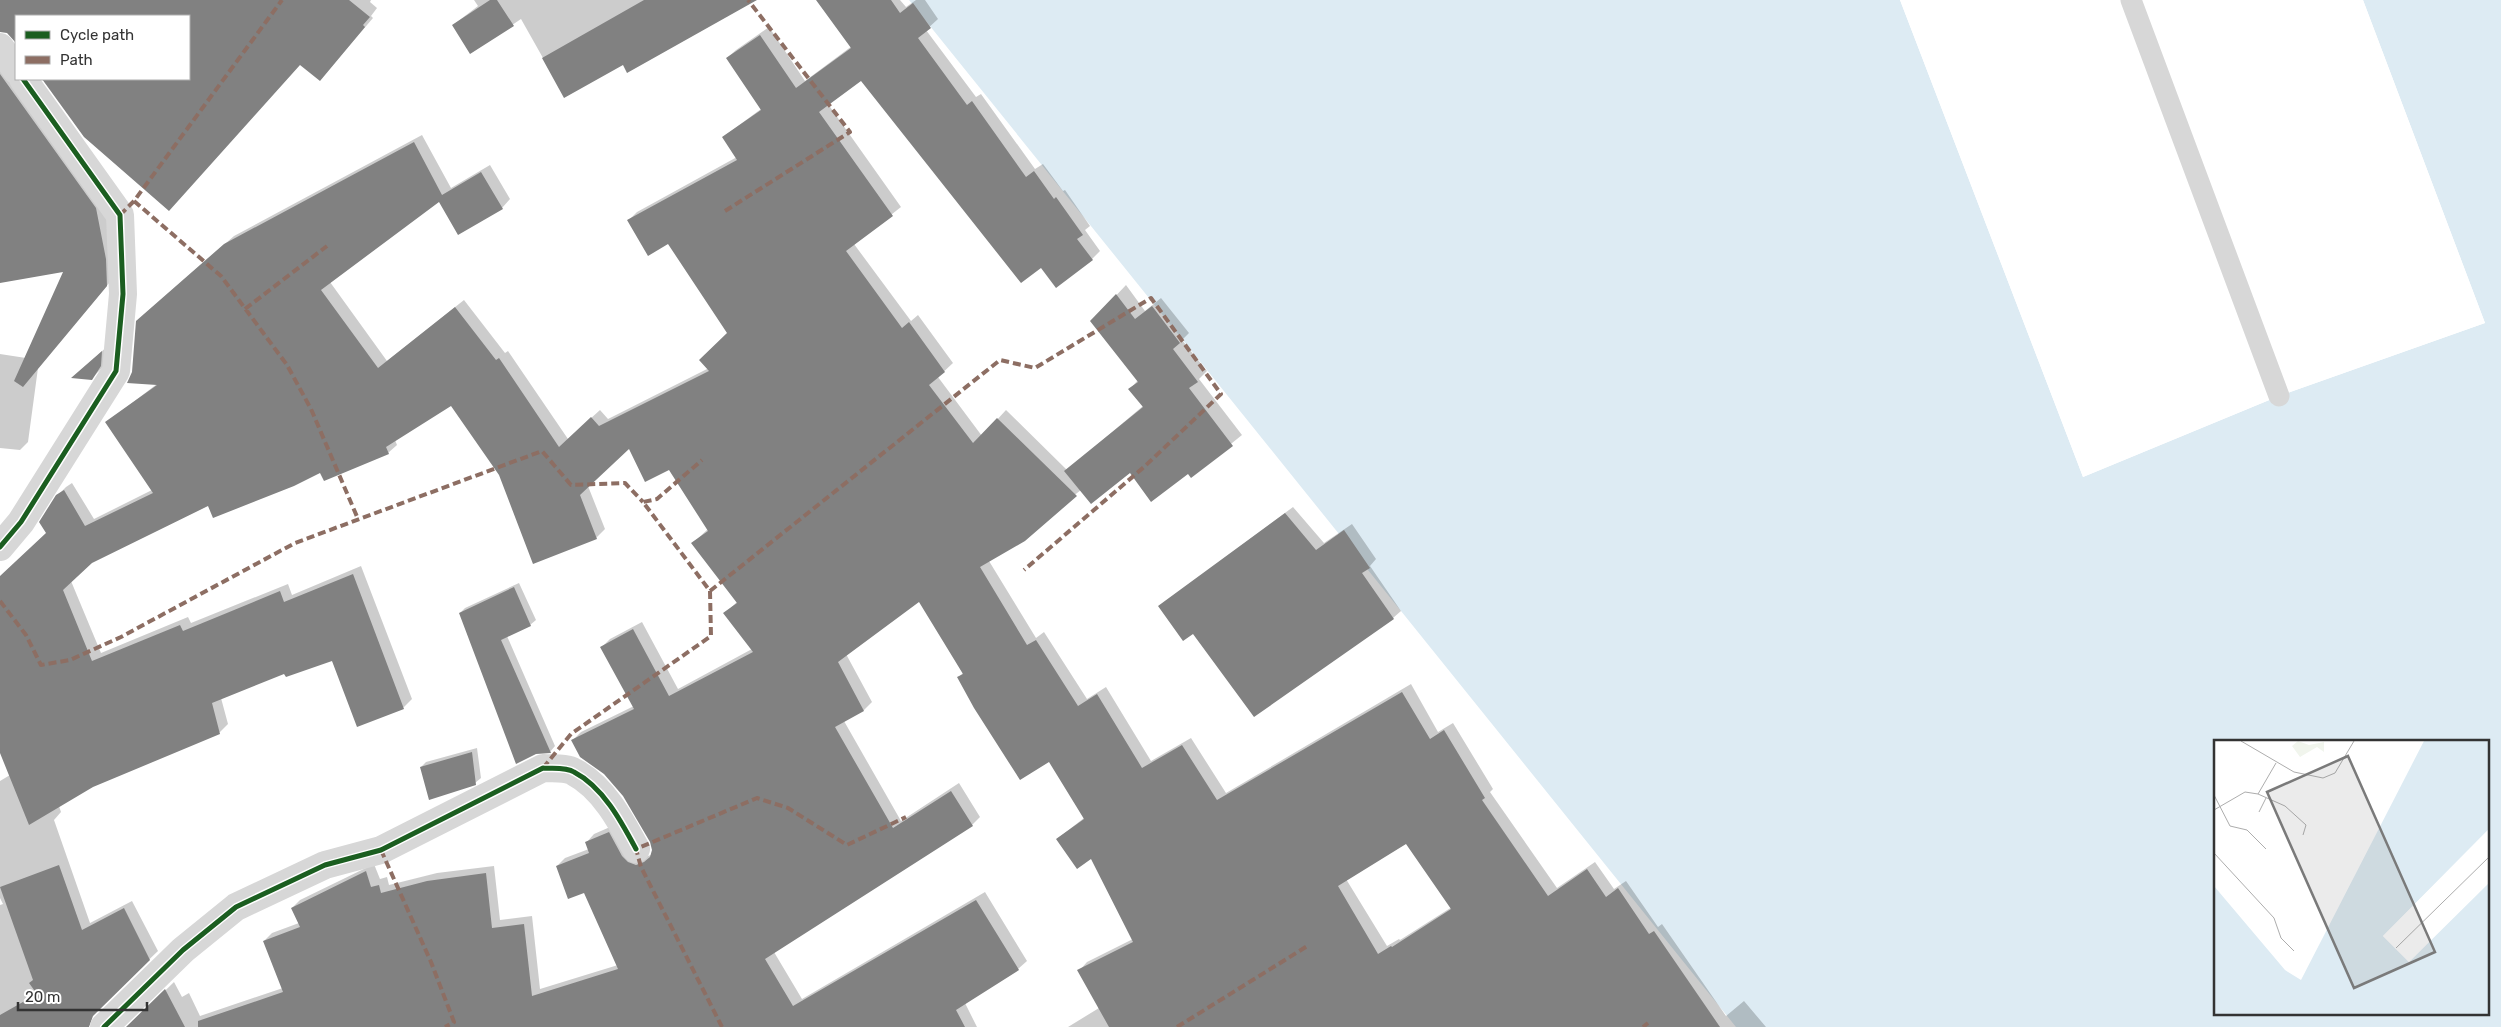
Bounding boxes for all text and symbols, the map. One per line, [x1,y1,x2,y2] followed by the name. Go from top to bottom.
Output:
[15,15,190,80] legend
[60,26,134,44] text: Cycle path
[60,51,93,69] text: Path
[2214,740,2488,1014] inset map
[18,980,146,1012] scale bar
[25,988,60,1006] text: 20 m

